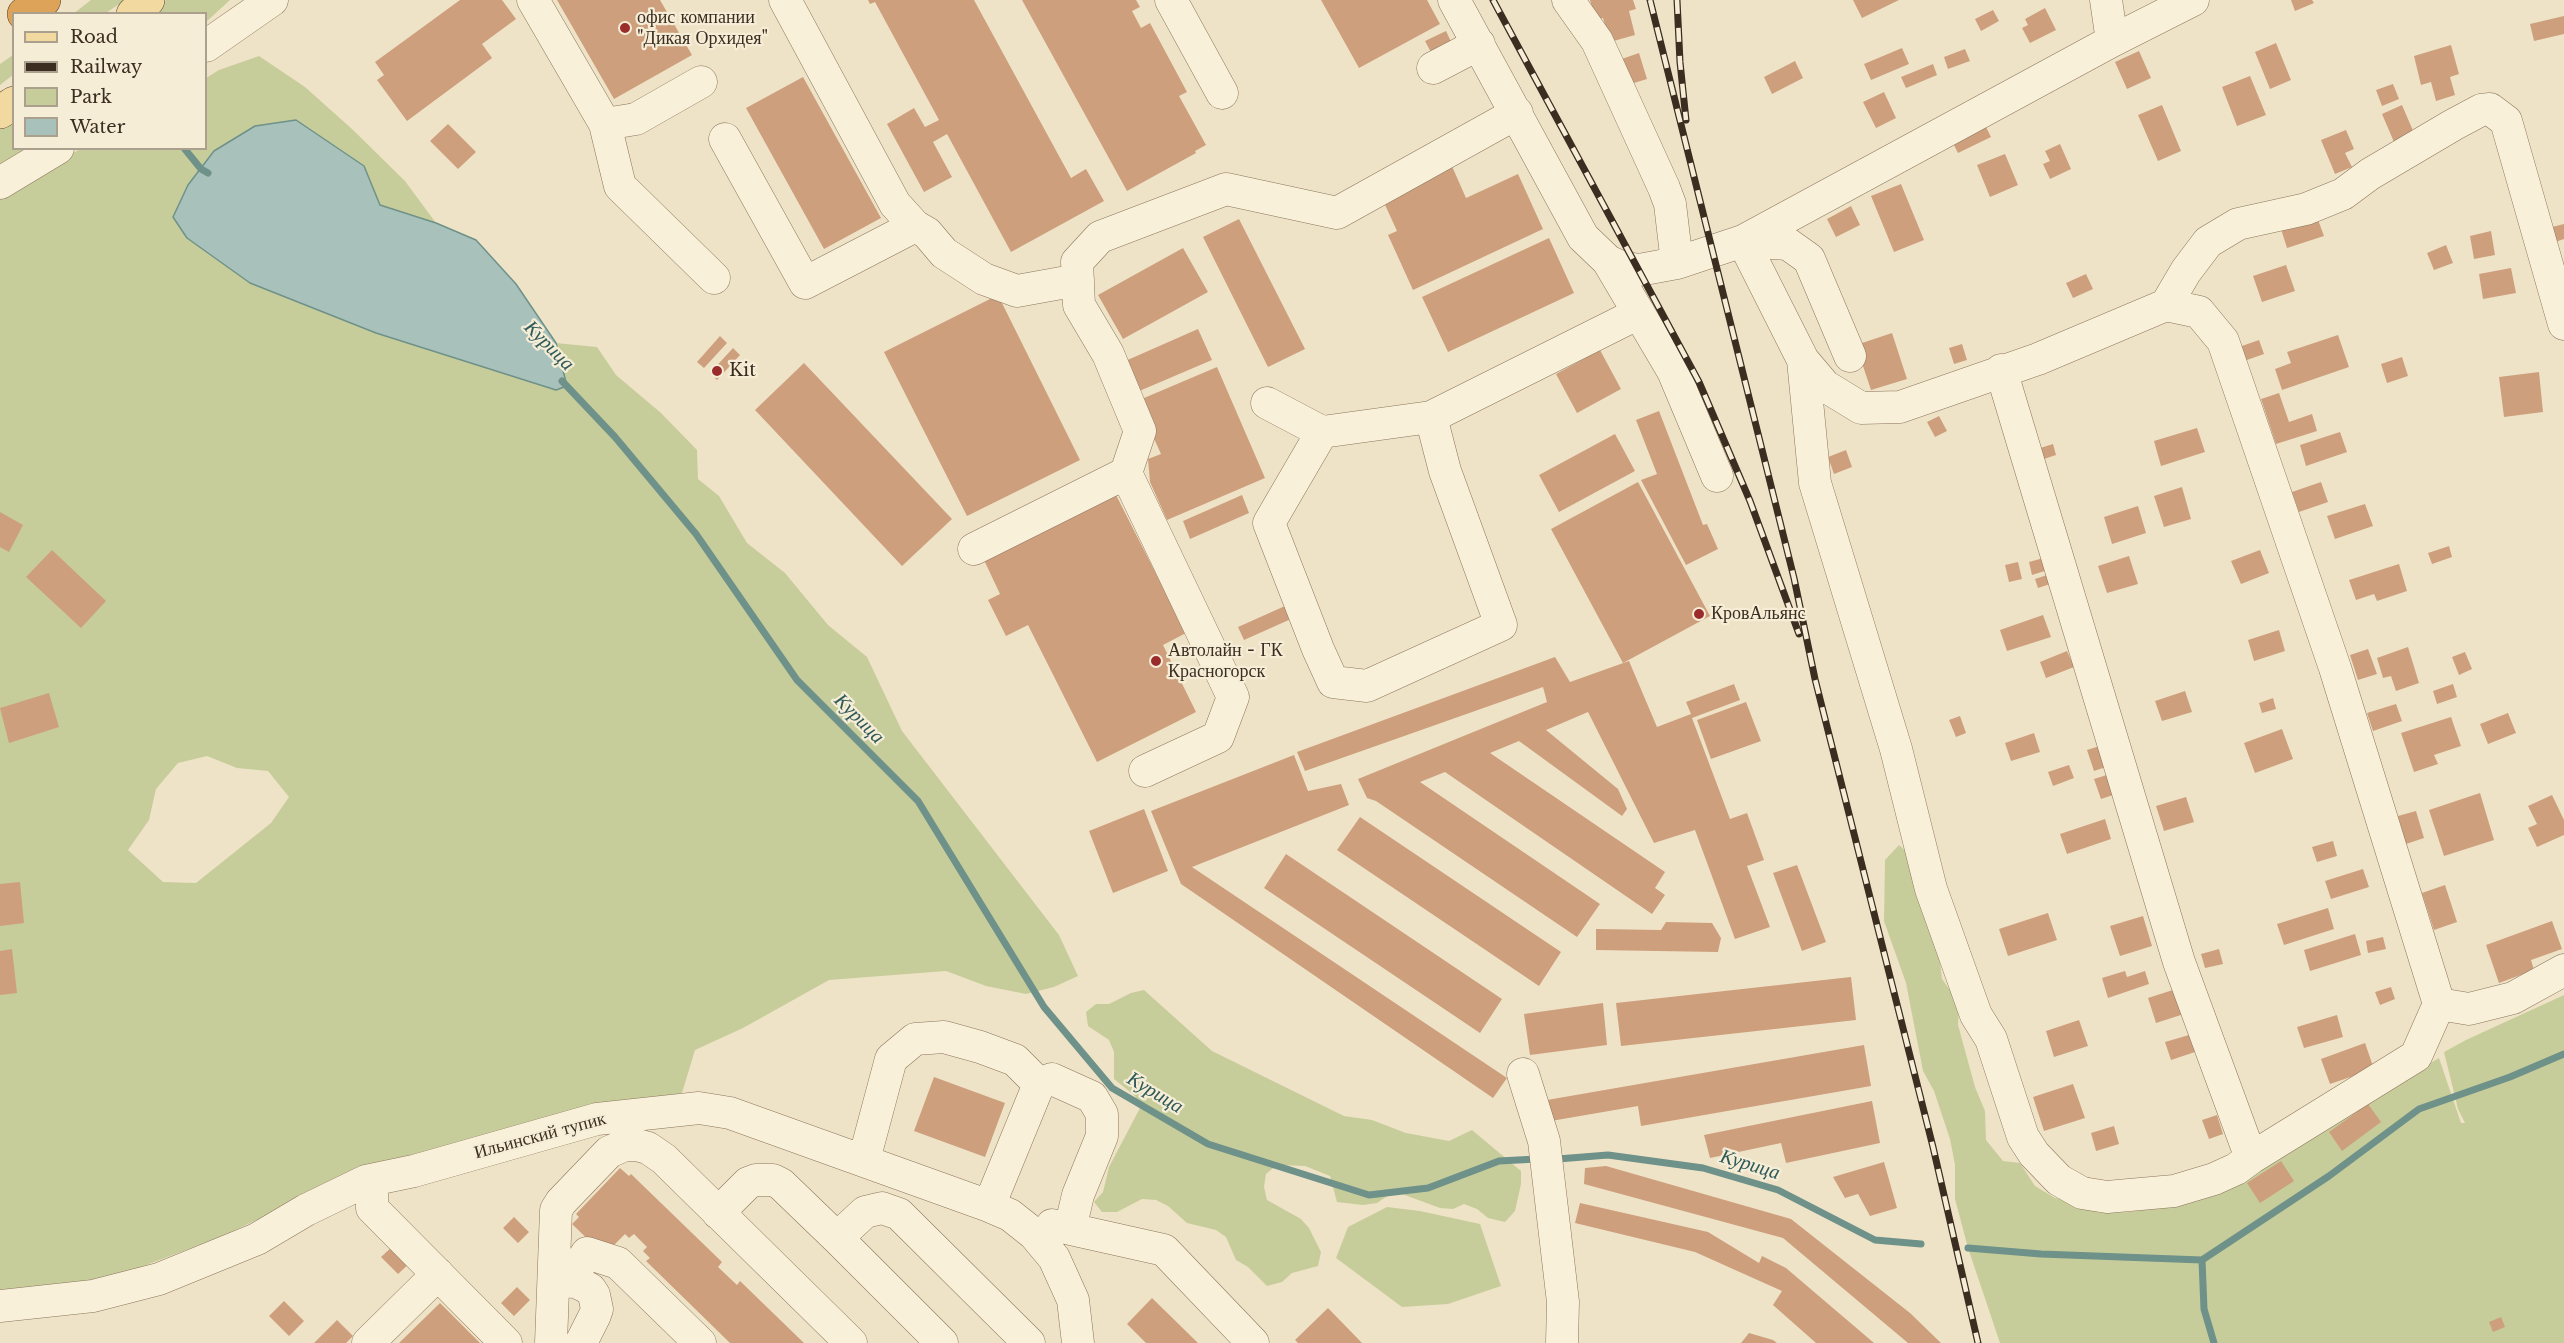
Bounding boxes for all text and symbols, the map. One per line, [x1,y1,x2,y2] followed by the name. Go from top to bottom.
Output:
[637,7,768,50] place label: офис компании "Дикая Орхидея"
[12,12,207,150] legend
[618,21,632,35] marker: офис компании "Дикая Орхидея"
[70,26,118,48] text: Road
[70,56,142,78] text: Railway
[70,86,112,108] text: Park
[70,116,125,138] text: Water
[519,316,579,376] water label: Курица
[729,360,756,382] place label: Kit
[710,364,724,378] marker: Kit
[1711,603,1806,625] place label: КровАльянс
[1692,607,1706,621] marker: КровАльянс
[1168,640,1283,682] place label: Автолайн - ГК Красногорск
[1149,654,1163,668] marker: Автолайн - ГК Красногорск
[829,689,889,749] water label: Курица
[1123,1067,1187,1119] water label: Курица
[472,1108,608,1164] street label: Ильинский тупик
[1717,1145,1783,1185] water label: Курица

